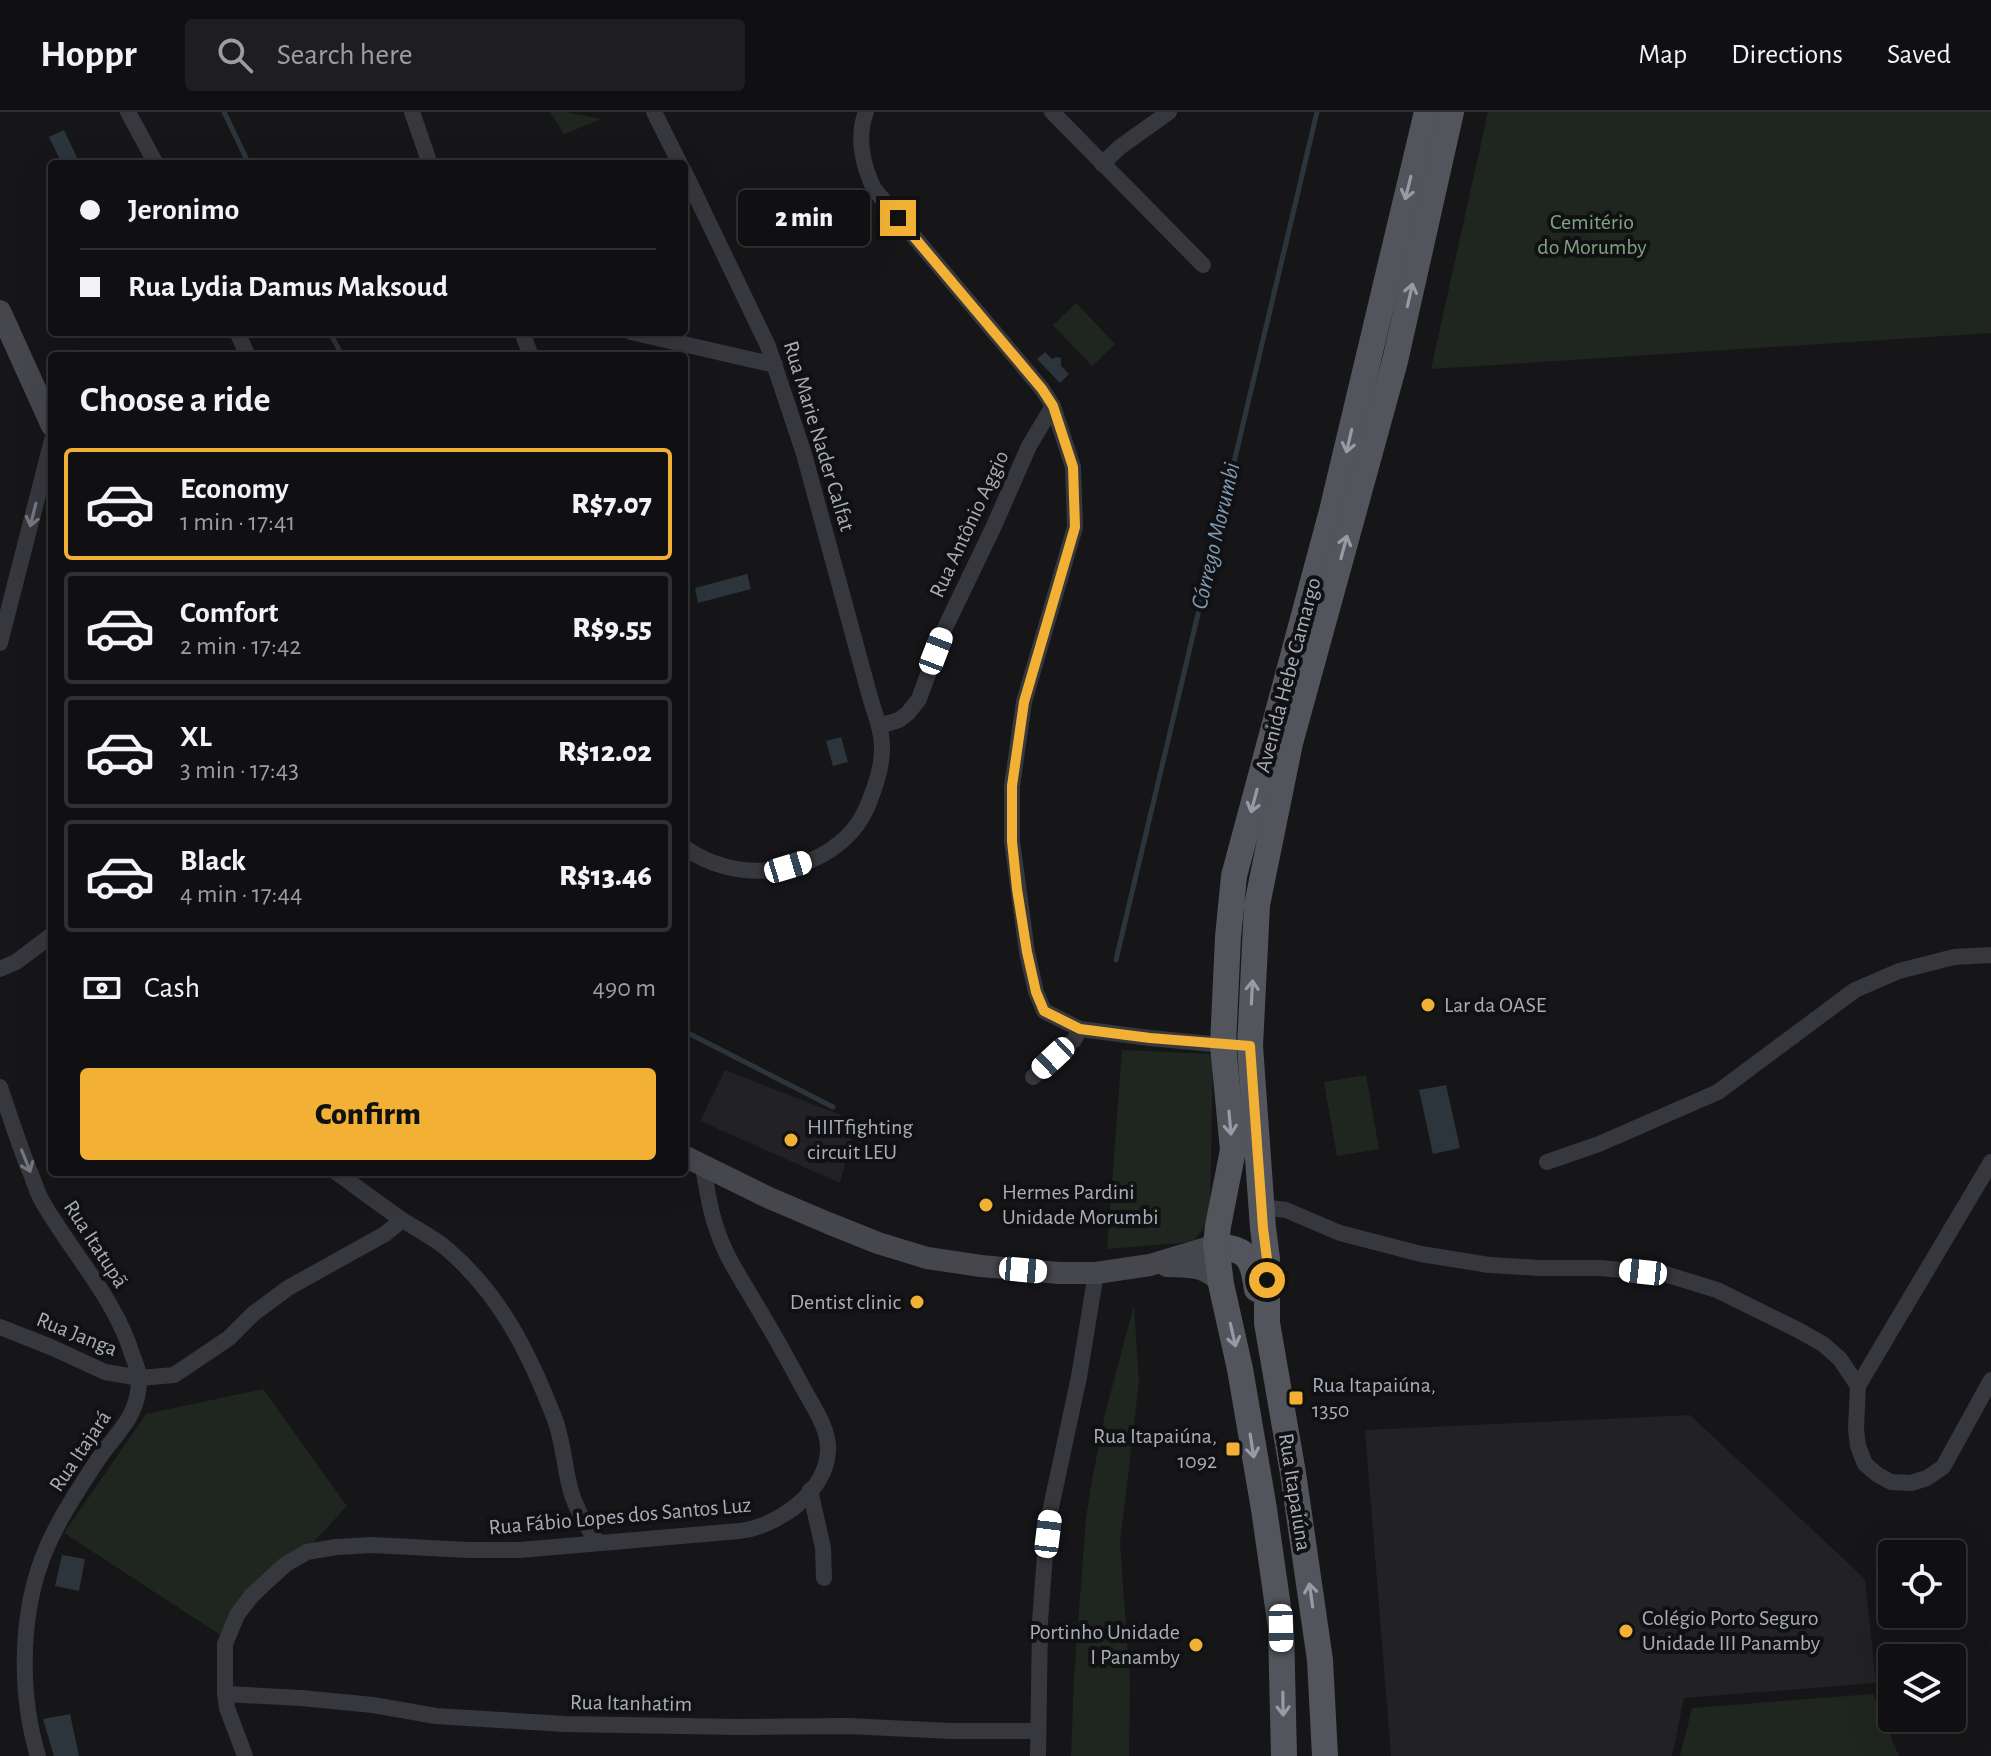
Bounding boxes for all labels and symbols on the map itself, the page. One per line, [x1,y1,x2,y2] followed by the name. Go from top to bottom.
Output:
[1400,174,1415,200] one-way arrow
[738,190,870,246] callout: 2 min
[880,200,916,236] route end
[1537,211,1647,258] park label: Cemitério do Morumby
[1403,283,1418,308] one-way arrow
[780,338,858,534] street label: Rua Marie Nader Calfat
[1340,427,1355,453] one-way arrow
[925,447,1013,601] street label: Rua Antônio Aggio
[1187,460,1245,612] water label: Córrego Morumbi
[24,502,39,528] one-way arrow
[1337,534,1352,560] one-way arrow
[1251,575,1325,775] street label: Avenida Hebe Camargo
[916,624,956,678] car
[1246,787,1261,813] one-way arrow
[762,849,814,885] car
[1245,979,1260,1006] one-way arrow
[1444,994,1547,1016] place label: Lar da OASE
[1419,996,1437,1014] marker: Lar da OASE
[1027,1033,1079,1083] car
[1223,1109,1238,1136] one-way arrow
[807,1116,913,1163] place label: HIITfighting circuit LEU
[782,1131,800,1149] marker: HIITfighting circuit LEU
[19,1148,34,1173] one-way arrow
[1002,1181,1159,1228] place label: Hermes Pardini Unidade Morumbi
[60,1196,132,1292] street label: Rua Itatupã
[977,1196,995,1214] marker: Hermes Pardini Unidade Morumbi
[998,1256,1048,1284] car
[1618,1258,1668,1286] car
[1249,1262,1285,1298] route start
[790,1291,902,1313] place label: Dentist clinic
[908,1293,926,1311] marker: Dentist clinic
[33,1308,121,1360] street label: Rua Janga
[1226,1321,1241,1347] one-way arrow
[1312,1374,1436,1421] place label: Rua Itapaiúna, 1350
[1287,1389,1305,1407] marker: Rua Itapaiúna, 1350
[45,1407,115,1495] street label: Rua Itajará
[1093,1425,1217,1472] place label: Rua Itapaiúna, 1092
[1275,1432,1315,1552] street label: Rua Itapaiúna
[1246,1433,1261,1458] one-way arrow
[1224,1440,1242,1458] marker: Rua Itapaiúna, 1092
[488,1494,752,1538] street label: Rua Fábio Lopes dos Santos Luz
[1033,1509,1063,1559] car
[1303,1583,1318,1608] one-way arrow
[1269,1604,1293,1652] car
[1642,1607,1821,1654] place label: Colégio Porto Seguro Unidade III Panamby
[1029,1621,1181,1668] place label: Portinho Unidade I Panamby
[1617,1622,1635,1640] marker: Colégio Porto Seguro Unidade III Panamby
[1187,1636,1205,1654] marker: Portinho Unidade I Panamby
[1275,1690,1290,1717] one-way arrow
[570,1691,692,1715] street label: Rua Itanhatim

